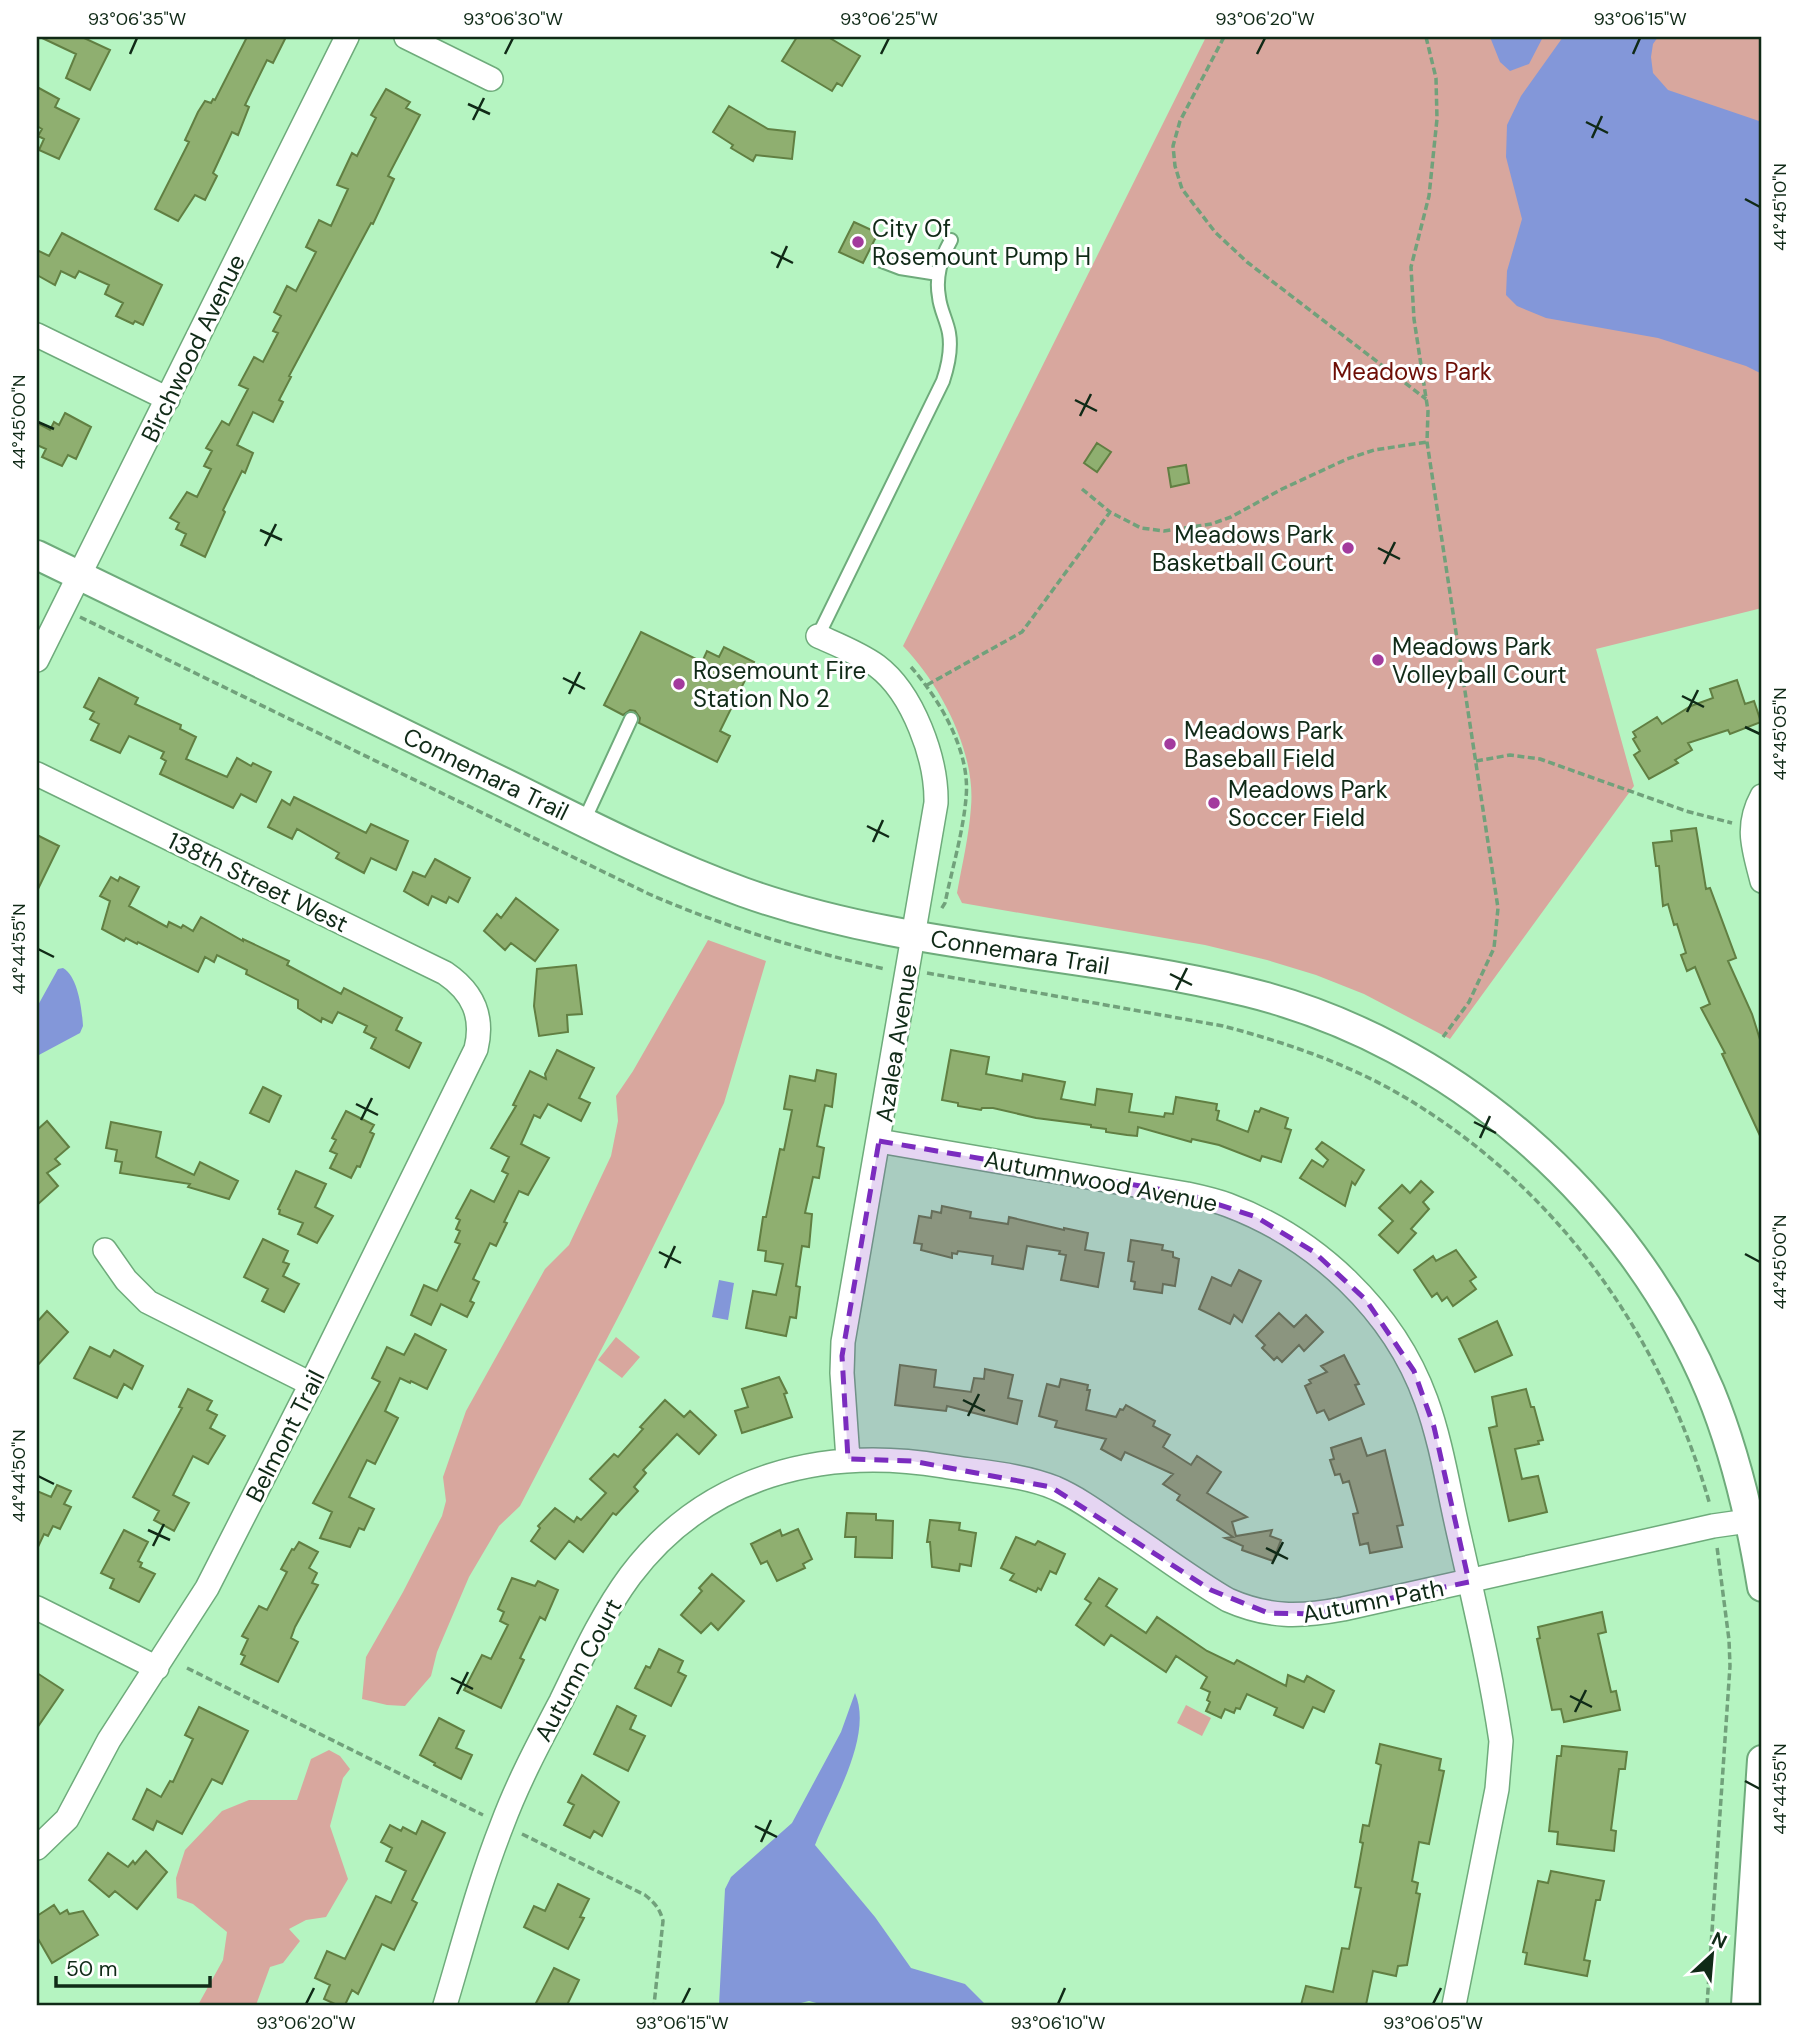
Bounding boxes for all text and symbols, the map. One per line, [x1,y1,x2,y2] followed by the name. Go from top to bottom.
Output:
[88,7,186,31] text: 93°06'35"W
[463,7,563,31] text: 93°06'30"W
[840,7,938,31] text: 93°06'25"W
[1215,7,1315,31] text: 93°06'20"W
[1593,7,1687,31] text: 93°06'15"W
[1768,163,1792,251] text: 44°45'10"N
[872,213,1091,272] place label: City Of Rosemount Pump H
[850,234,866,250] marker: City Of Rosemount Pump H
[134,249,252,447] street label: Birchwood Avenue
[1332,356,1492,387] park label: Meadows Park
[7,375,31,469] text: 44°45'00"N
[1152,519,1334,578] place label: Meadows Park Basketball Court
[1340,540,1356,556] marker: Meadows Park Basketball Court
[1392,631,1567,690] place label: Meadows Park Volleyball Court
[1370,652,1386,668] marker: Meadows Park Volleyball Court
[693,655,866,714] place label: Rosemount Fire Station No 2
[671,676,687,692] marker: Rosemount Fire Station No 2
[1768,687,1792,781] text: 44°45'05"N
[1184,715,1344,774] place label: Meadows Park Baseball Field
[398,720,574,828] street label: Connemara Trail
[1162,736,1178,752] marker: Meadows Park Baseball Field
[1228,774,1388,833] place label: Meadows Park Soccer Field
[1206,795,1222,811] marker: Meadows Park Soccer Field
[163,825,353,939] street label: 138th Street West
[7,903,31,995] text: 44°44'55"N
[928,923,1112,981] street label: Connemara Trail
[868,962,924,1124] street label: Azalea Avenue
[982,1143,1220,1219] street label: Autumnwood Avenue
[1768,1215,1792,1309] text: 44°45'00"N
[239,1365,331,1507] street label: Belmont Trail
[7,1429,31,1523] text: 44°44'50"N
[1300,1572,1446,1630] street label: Autumn Path
[527,1593,629,1747] street label: Autumn Court
[1768,1743,1792,1835] text: 44°44'55"N
[1676,1920,1746,1990] north arrow
[1708,1926,1731,1954] text: N
[56,1944,210,1988] scale bar
[66,1955,117,1983] text: 50 m
[256,2011,356,2035] text: 93°06'20"W
[635,2011,729,2035] text: 93°06'15"W
[1011,2011,1105,2035] text: 93°06'10"W
[1383,2011,1483,2035] text: 93°06'05"W

